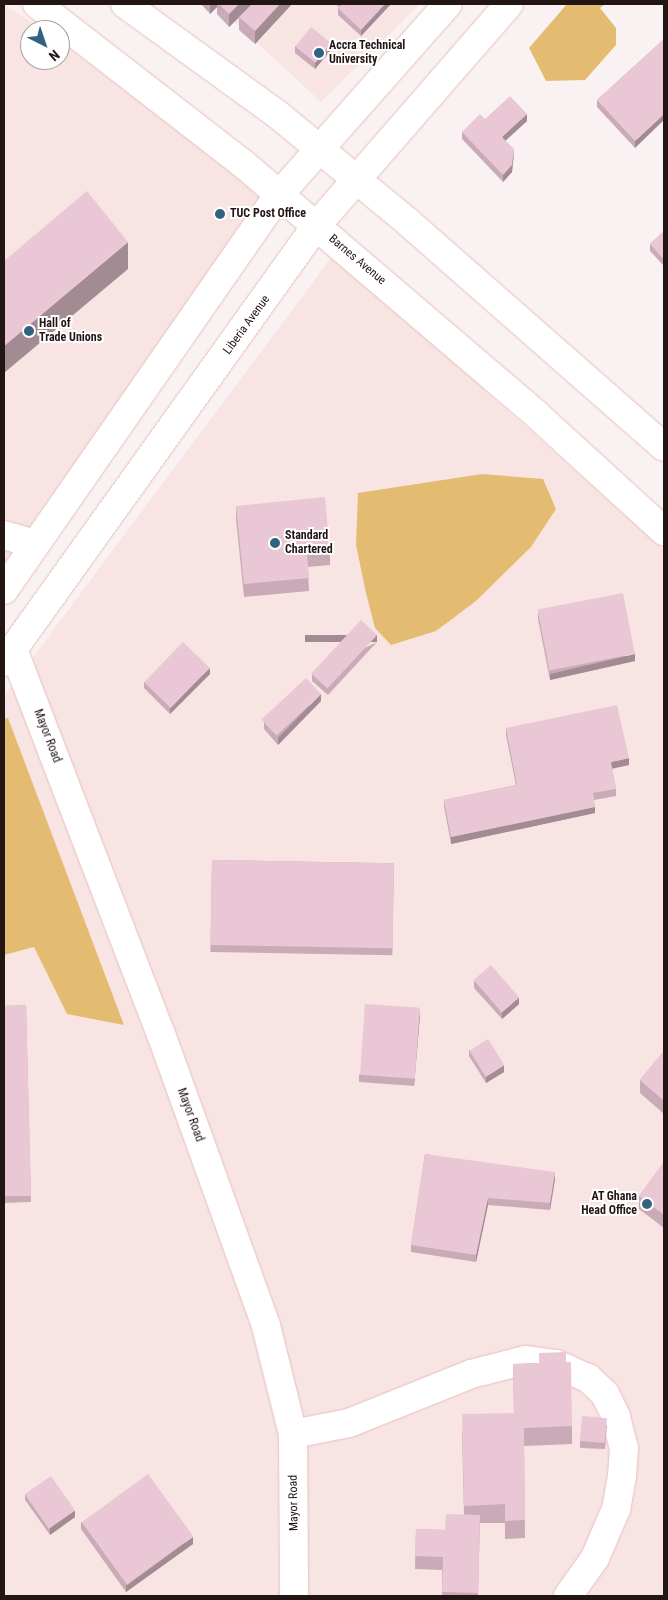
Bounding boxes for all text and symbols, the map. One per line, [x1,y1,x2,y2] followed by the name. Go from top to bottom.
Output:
[20,20,70,70] north arrow
[329,39,406,67] place label: Accra Technical University
[46,47,63,64] text: N
[313,47,325,59] marker: Accra Technical University
[230,207,306,221] place label: TUC Post Office
[214,208,226,220] marker: TUC Post Office
[325,232,389,288] street label: Barnes Avenue
[221,293,273,357] street label: Liberia Avenue
[39,317,102,345] place label: Hall of Trade Unions
[23,325,35,337] marker: Hall of Trade Unions
[285,529,333,557] place label: Standard Chartered
[269,537,281,549] marker: Standard Chartered
[30,707,64,765] street label: Mayor Road
[174,1086,206,1144] street label: Mayor Road
[581,1190,637,1218] place label: AT Ghana Head Office
[641,1198,653,1210] marker: AT Ghana Head Office
[286,1475,302,1531] street label: Mayor Road

